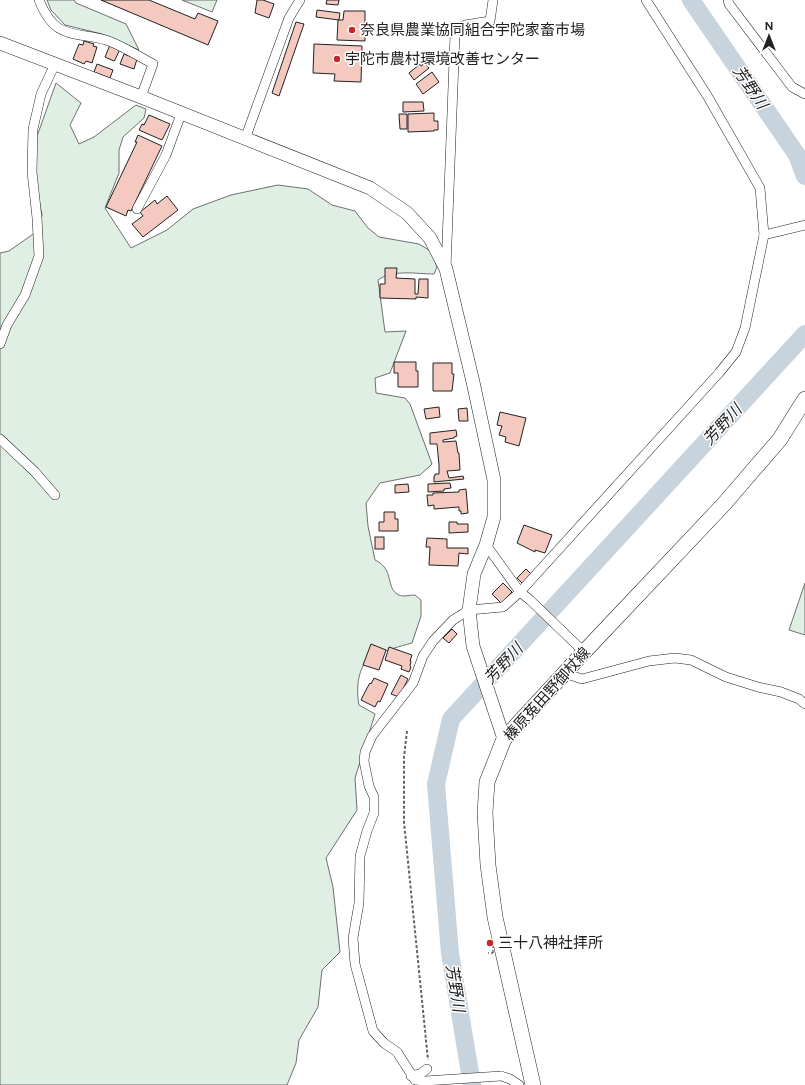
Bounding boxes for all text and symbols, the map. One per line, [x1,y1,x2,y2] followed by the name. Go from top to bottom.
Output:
[749,16,789,56] north arrow
[765,20,773,33] text: N
[360,21,585,39] place label: 奈良県農業協同組合宇陀家畜市場
[347,25,357,35] marker: 奈良県農業協同組合宇陀家畜市場
[345,50,540,68] place label: 宇陀市農村環境改善センター
[332,54,342,64] marker: 宇陀市農村環境改善センター
[729,62,773,114] water label: 芳野川
[699,399,747,448] water label: 芳野川
[480,638,528,687] water label: 芳野川
[500,643,594,745] street label: 榛原菟田野御杖線
[498,934,603,952] place label: 三十八神社拝所
[485,938,495,948] marker: 三十八神社拝所
[442,963,469,1015] water label: 芳野川

